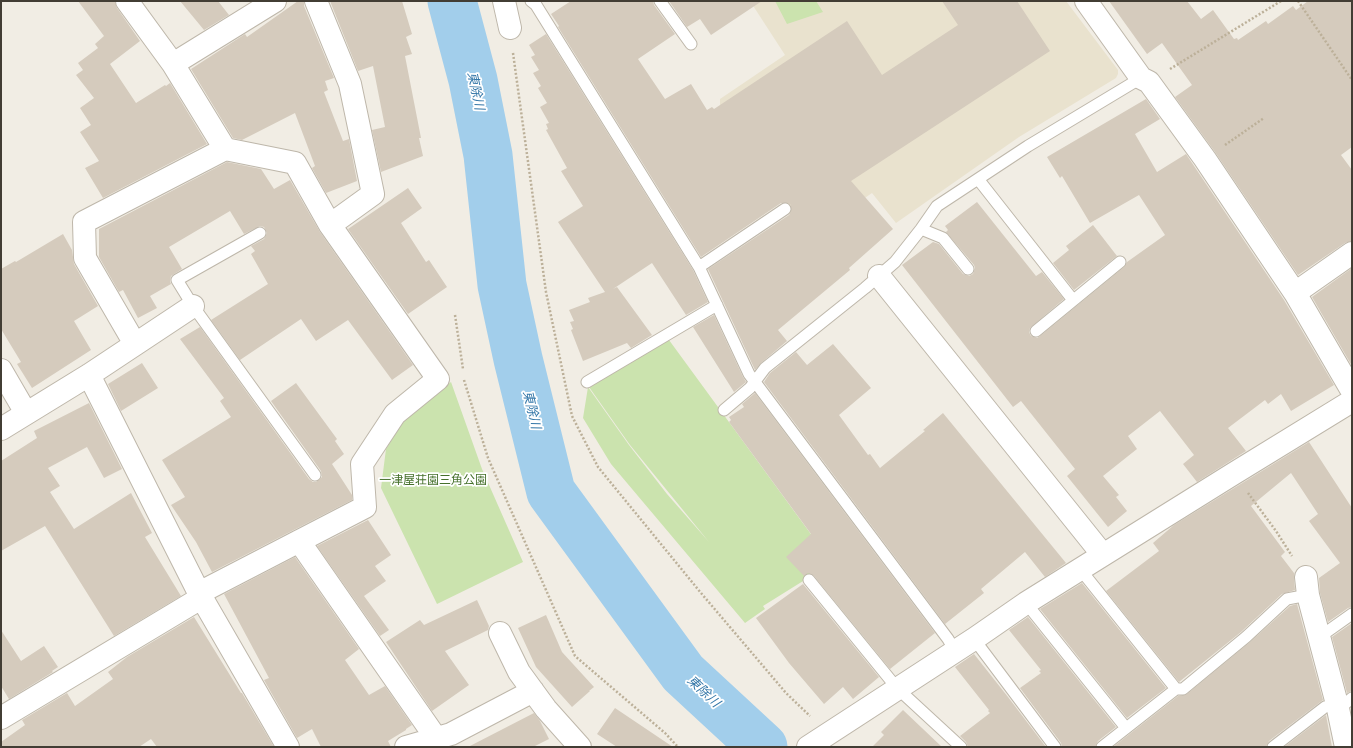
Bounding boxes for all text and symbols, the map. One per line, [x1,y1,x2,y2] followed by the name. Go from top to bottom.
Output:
[463,70,487,112] water label: 東除川
[519,389,543,431] water label: 東除川
[379,474,487,488] park label: 一津屋荘園三角公園
[683,673,723,711] water label: 東除川

